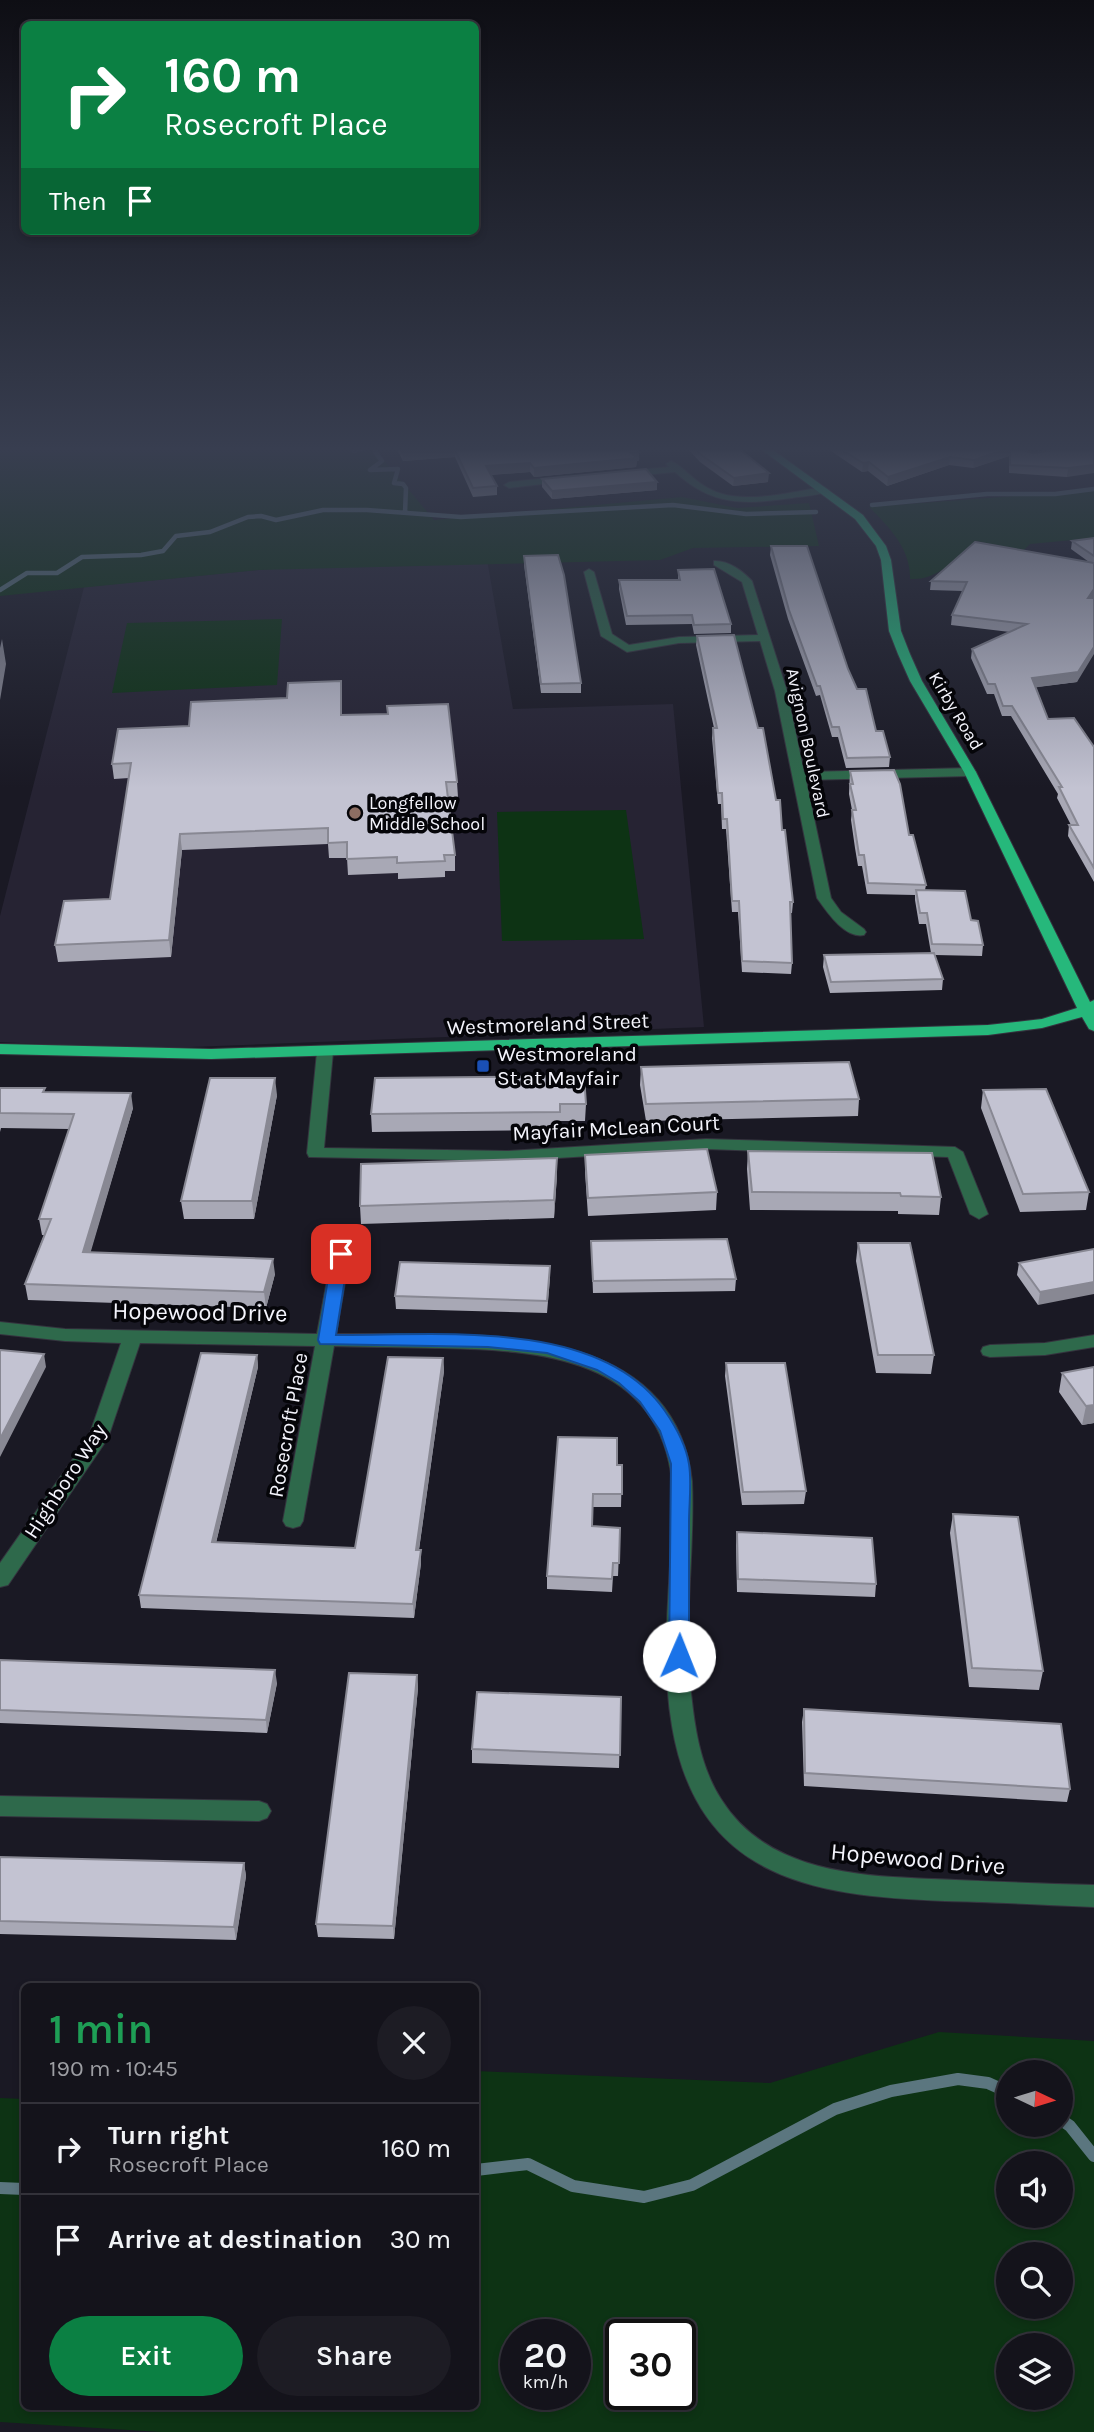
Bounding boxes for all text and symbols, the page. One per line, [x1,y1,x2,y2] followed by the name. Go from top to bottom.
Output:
[164,47,301,104] text: 160 m
[49,49,140,140] icon: right
[164,106,388,143] text: Rosecroft Place
[121,182,159,220] icon: arrive
[49,186,107,217] text: Then
[781,666,835,820] street label: Avignon Boulevard
[924,668,988,754] street label: Kirby Road
[369,792,485,835] place label: Longfellow Middle School
[347,805,363,821] marker: Longfellow Middle School
[446,1008,650,1040] street label: Westmoreland Street
[497,1042,637,1090] place label: Westmoreland St at Mayfair
[475,1058,491,1074] marker: Westmoreland St at Mayfair
[512,1111,720,1145] street label: Mayfair McLean Court
[311,1224,371,1284] pin
[322,1235,360,1273] icon: arrive
[112,1296,288,1328] street label: Hopewood Drive
[263,1351,313,1499] street label: Rosecroft Place
[19,1419,111,1543] street label: Highboro Way
[642,1619,716,1693] position arrow
[830,1837,1006,1881] street label: Hopewood Drive
[49,2004,153,2054] text: 1 min
[377,2006,451,2080] button: close
[49,2055,178,2082] text: 190 m · 10:45
[996,2060,1073,2137] north arrow
[996,2060,1073,2410] map controls
[108,2120,229,2151] text: Turn right
[49,2130,87,2168] icon: right
[382,2133,451,2164] text: 160 m
[108,2151,269,2178] text: Rosecroft Place
[996,2151,1073,2228] button: sound
[49,2221,87,2259] icon: arrive
[108,2224,362,2255] text: Arrive at destination
[390,2224,451,2255] text: 30 m
[996,2242,1073,2319] button: search
[49,2316,243,2396] button: Exit
[257,2316,451,2396] button: Share
[605,2319,696,2410] speed limit sign: 30
[996,2333,1073,2410] button: layers
[524,2335,567,2376] text: 20
[523,2371,568,2393] text: km/h

